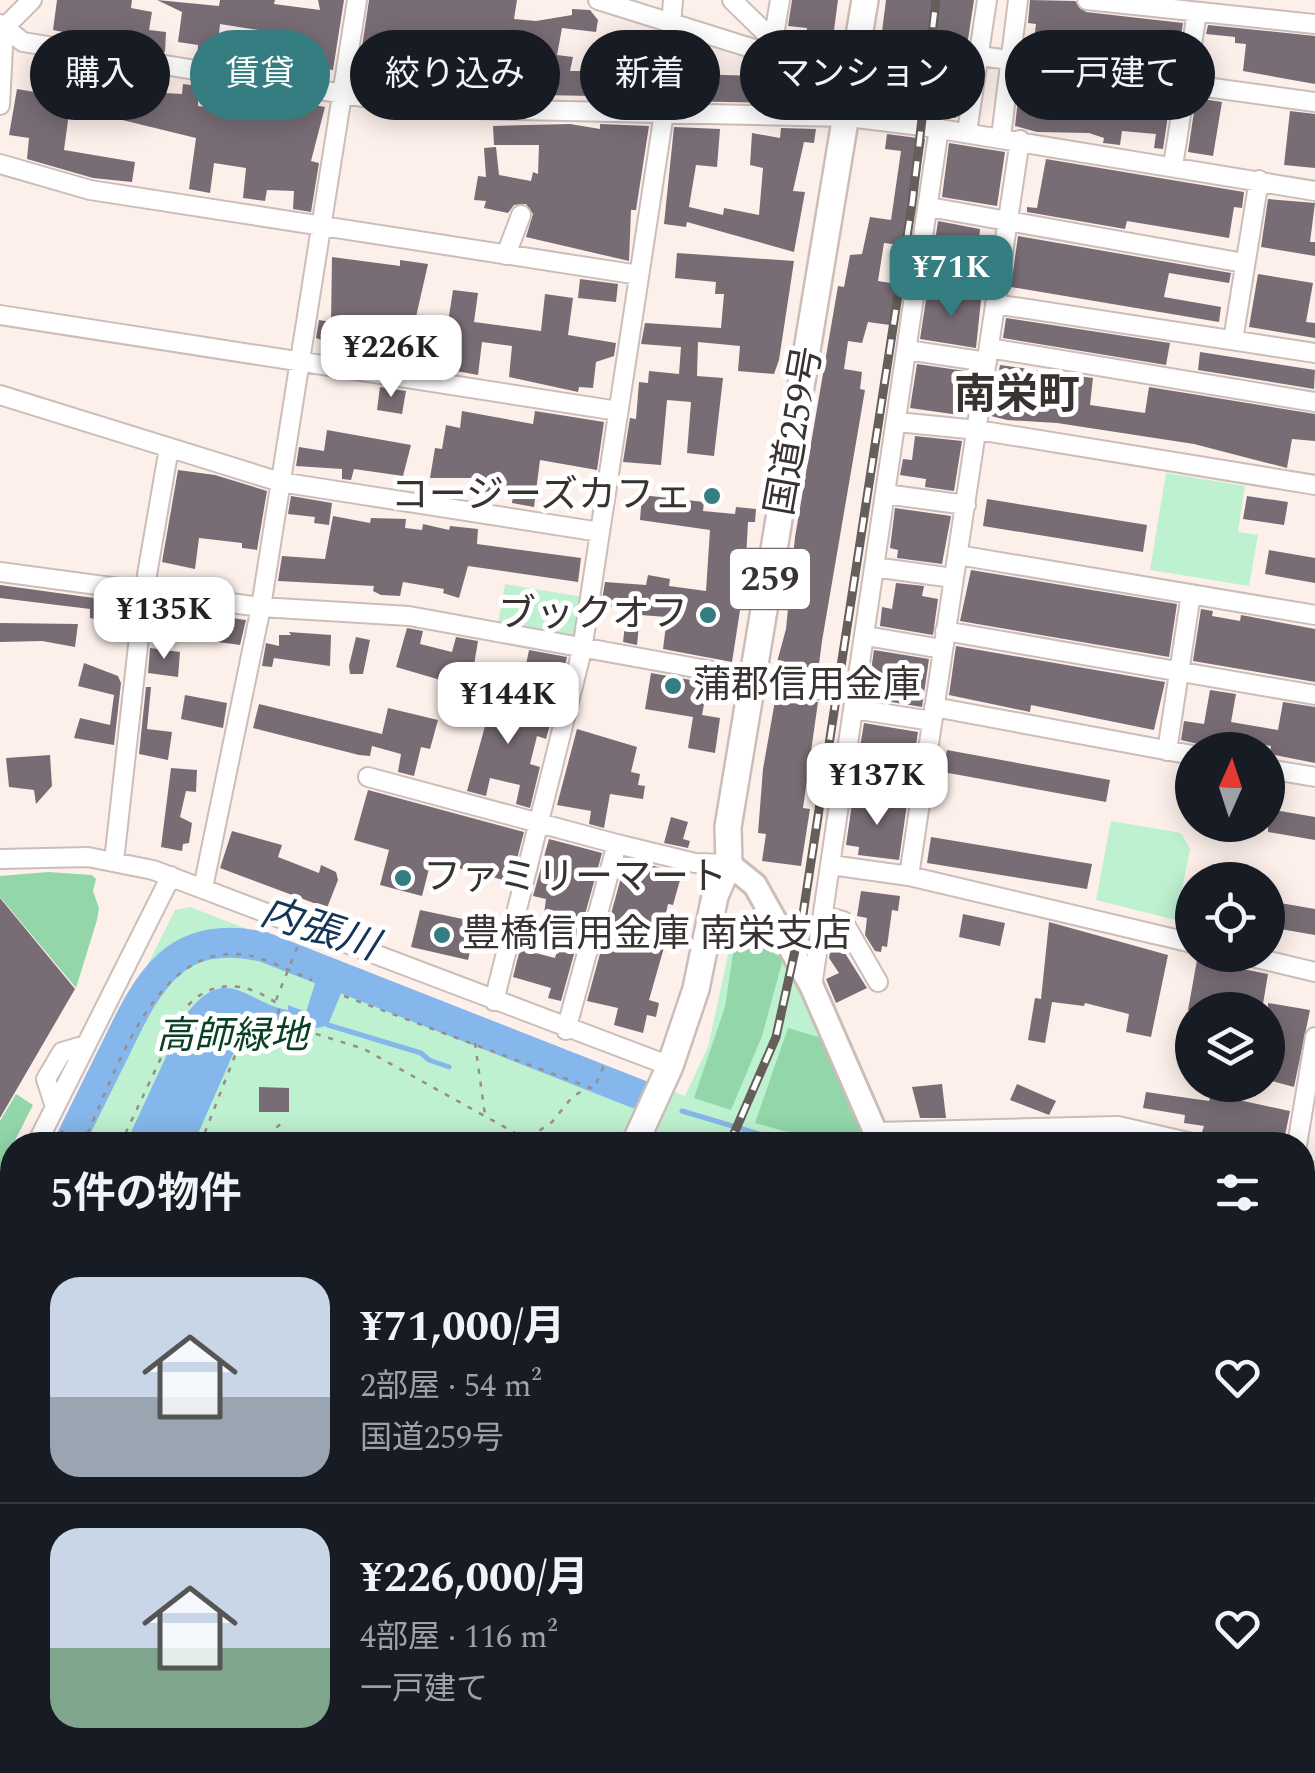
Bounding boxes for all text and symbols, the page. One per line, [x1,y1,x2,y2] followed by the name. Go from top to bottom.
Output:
[30,30,170,120] chip: 購入
[190,30,330,120] chip: 賃貸
[350,30,560,120] chip: 絞り込み
[580,30,720,120] chip: 新着
[740,30,985,120] chip: マンション
[1005,30,1215,120] chip: 一戸建て
[892,235,1010,320] pin: ¥71K
[912,243,990,292] text: ¥71K
[321,315,461,400] pin: ¥226K
[343,323,439,372] text: ¥226K
[752,342,838,520] street label: 国道259号
[954,364,1080,427] district label: 南栄町
[391,467,692,525] place label: コージーズカフェ
[701,485,723,507] marker: コージーズカフェ
[730,549,810,609] road number: 259
[94,577,234,662] pin: ¥135K
[116,585,212,634] text: ¥135K
[498,586,688,644] place label: ブックオフ
[697,604,719,626] marker: ブックオフ
[693,657,921,715] place label: 蒲郡信用金庫
[438,662,578,747] pin: ¥144K
[460,670,556,719] text: ¥144K
[662,675,684,697] marker: 蒲郡信用金庫
[1175,732,1285,842] north arrow
[1175,732,1285,1102] map controls
[807,743,947,828] pin: ¥137K
[829,751,925,800] text: ¥137K
[423,849,727,907] place label: ファミリーマート
[1175,862,1285,972] button: locate
[392,867,414,889] marker: ファミリーマート
[253,882,389,979] water label: 内張川
[462,906,852,964] place label: 豊橋信用金庫 南栄支店
[431,924,453,946] marker: 豊橋信用金庫 南栄支店
[1175,992,1285,1102] button: layers
[156,1008,312,1066] park label: 高師緑地
[50,1163,242,1226] text: 5件の物件
[1210,1165,1265,1220] icon: filters
[360,1296,565,1359] text: ¥71,000/月
[130,1317,250,1437] icon: home
[1210,1350,1265,1405] icon: heart
[360,1362,542,1411] text: 2部屋 · 54 m²
[360,1414,504,1463] text: 国道259号
[360,1547,589,1610] text: ¥226,000/月
[130,1568,250,1688] icon: home
[1210,1601,1265,1656] icon: heart
[360,1613,558,1662] text: 4部屋 · 116 m²
[360,1665,488,1714] text: 一戸建て

